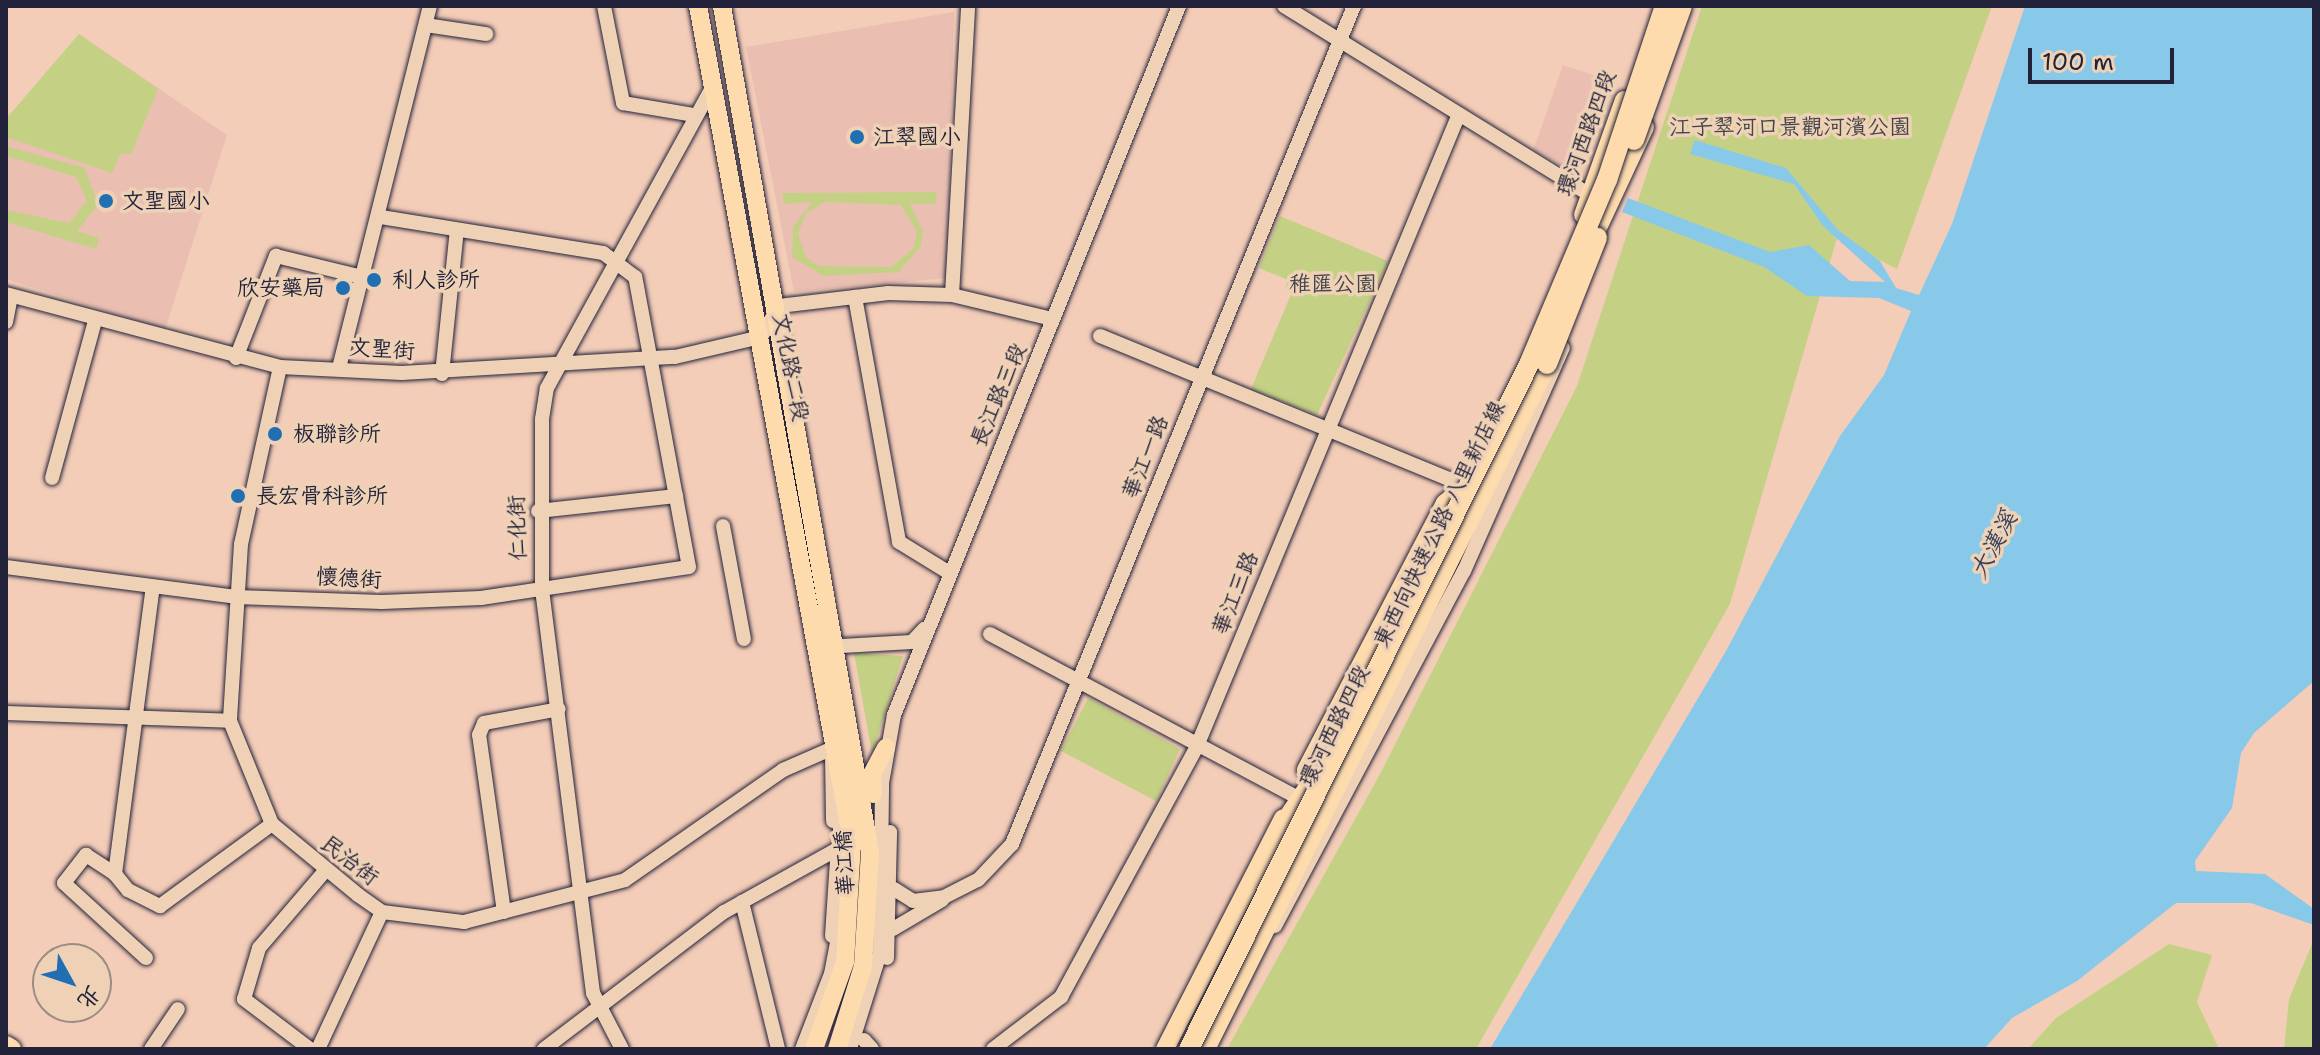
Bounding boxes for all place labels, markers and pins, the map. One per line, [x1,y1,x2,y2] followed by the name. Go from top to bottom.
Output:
[873,124,961,150] place label: 江翠國小
[848,128,866,146] marker: 江翠國小
[122,188,210,214] place label: 文聖國小
[97,192,115,210] marker: 文聖國小
[392,267,480,293] place label: 利人診所
[363,269,385,291] marker: 利人診所
[237,275,325,301] place label: 欣安藥局
[332,277,354,299] marker: 欣安藥局
[293,421,381,447] place label: 板聯診所
[264,423,286,445] marker: 板聯診所
[256,483,388,509] place label: 長宏骨科診所
[227,485,249,507] marker: 長宏骨科診所

